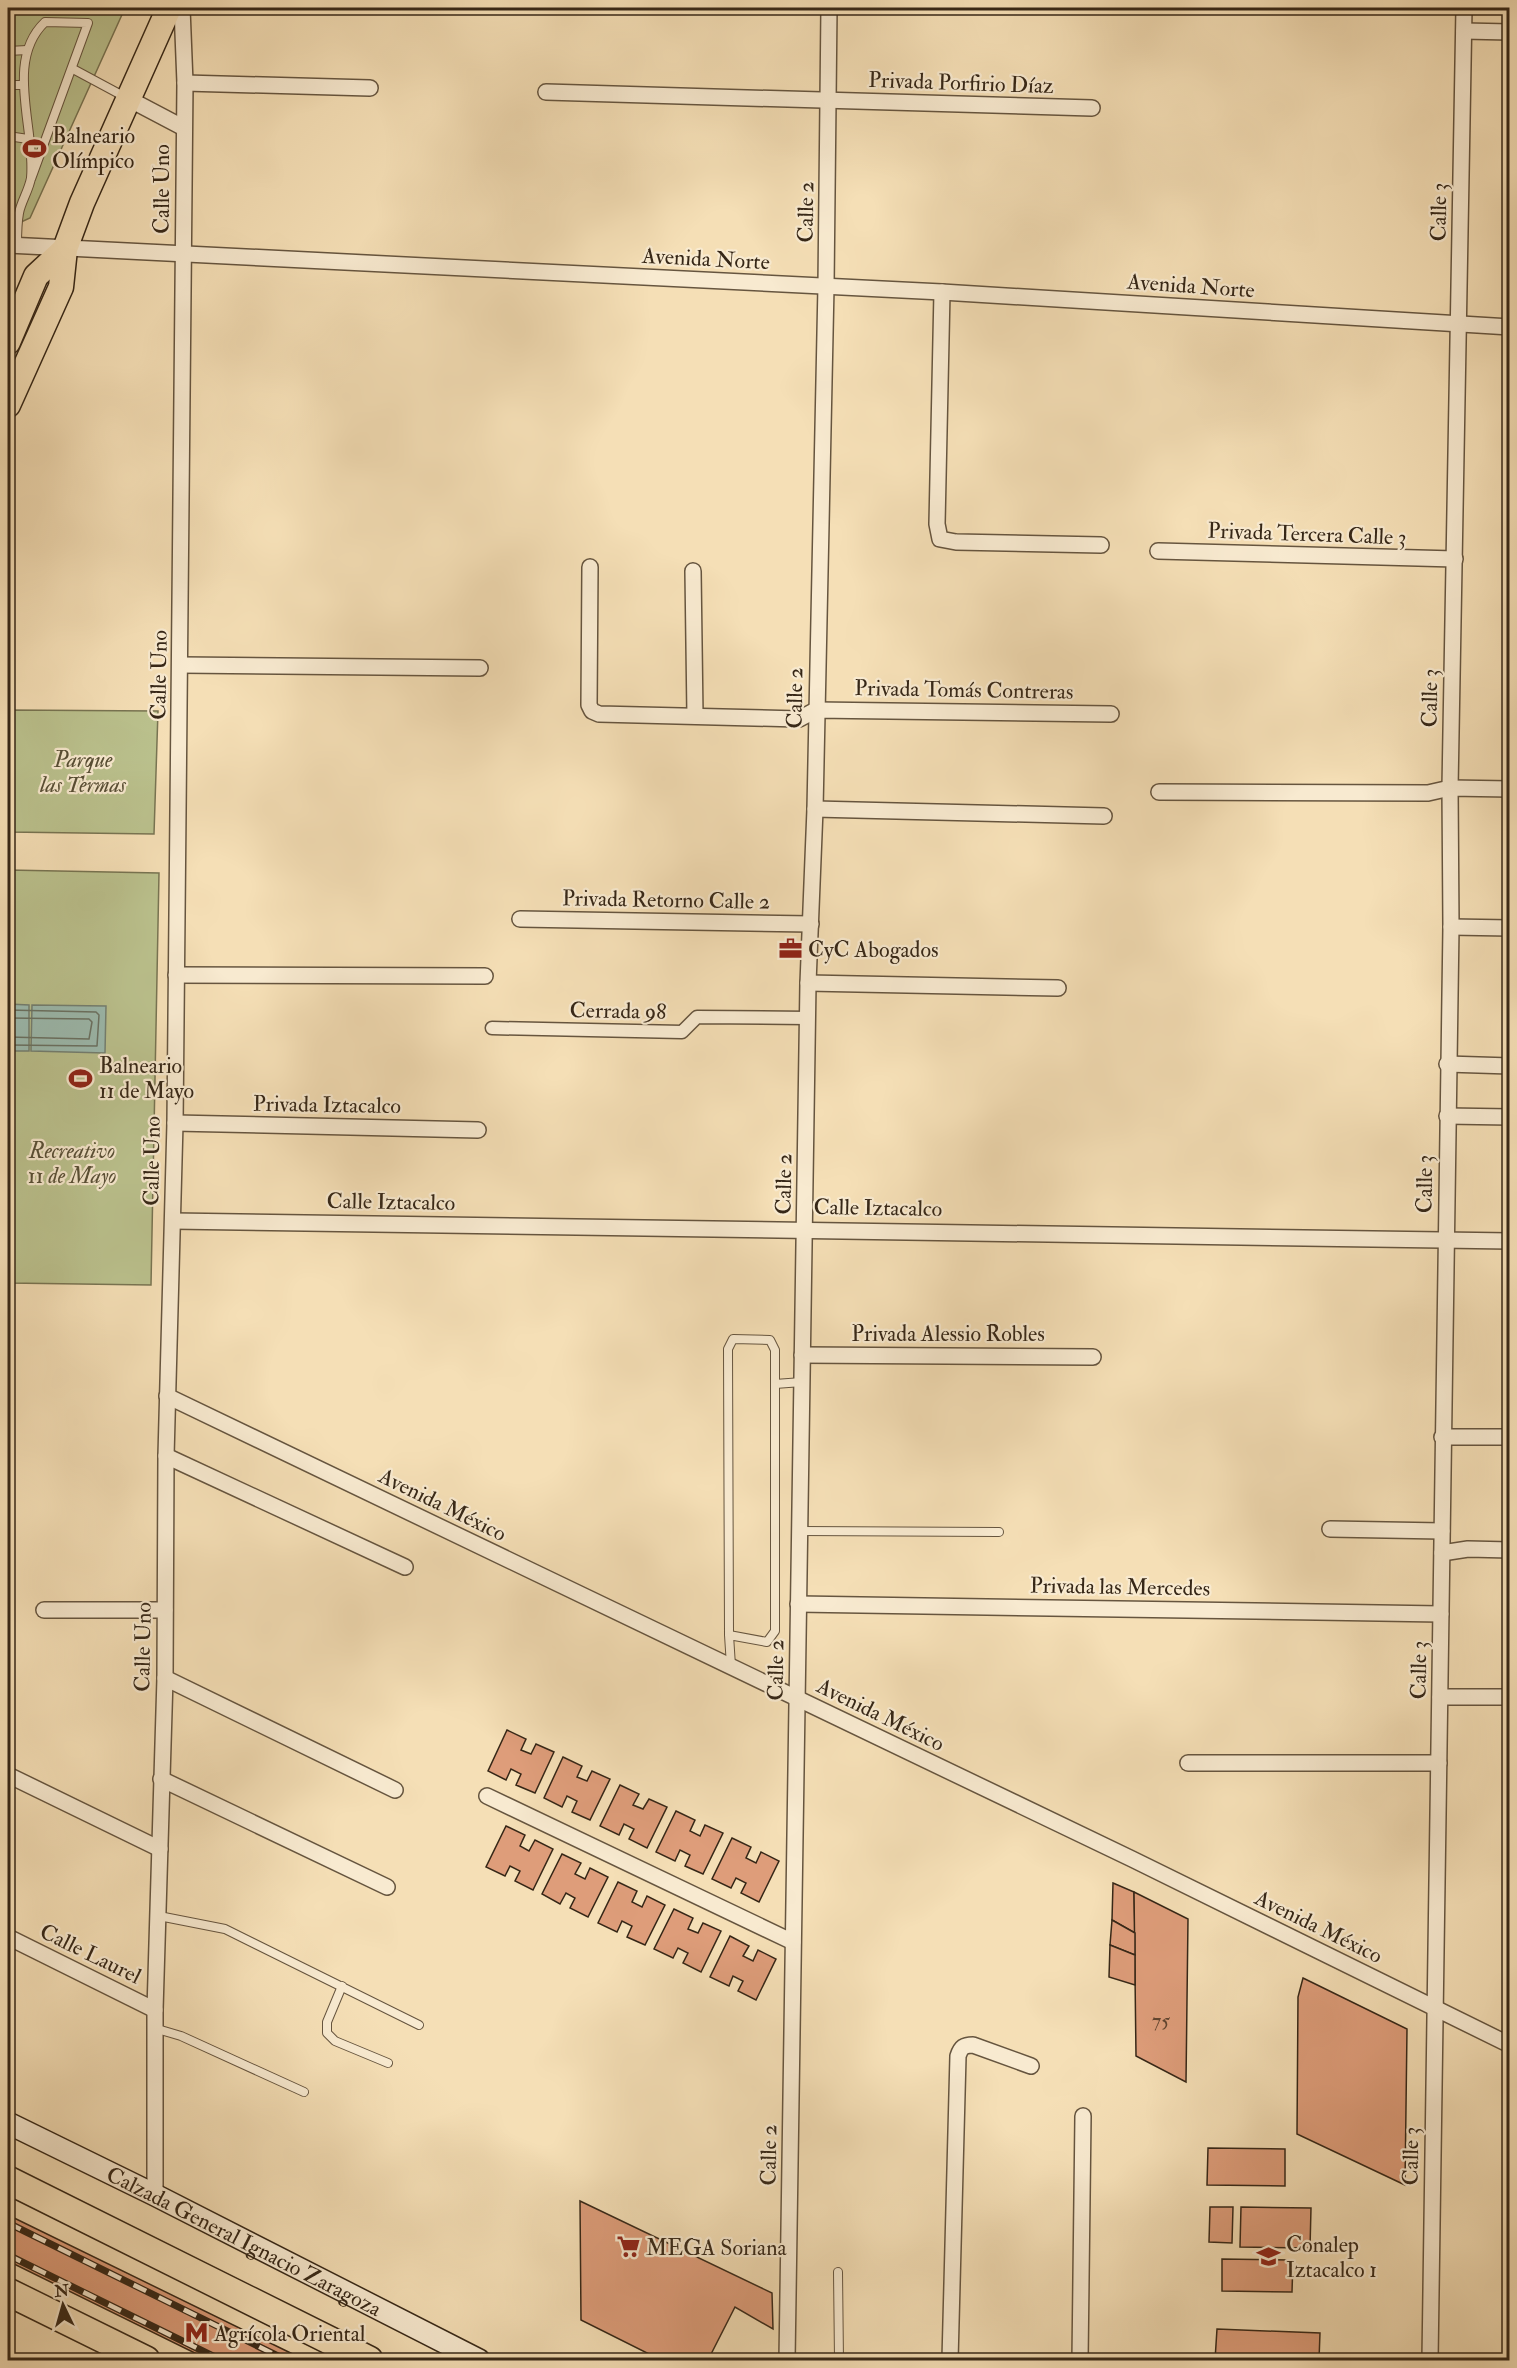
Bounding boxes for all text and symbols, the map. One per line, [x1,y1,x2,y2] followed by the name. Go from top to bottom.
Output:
[868,66,1054,100] street label: Privada Porfirio Díaz
[52,122,135,176] place label: Balneario Olímpico
[21,135,47,161] sports icon: Balneario Olímpico
[148,144,176,234] street label: Calle Uno
[791,181,821,243] street label: Calle 2
[1424,183,1454,242] street label: Calle 3
[640,242,771,276] street label: Avenida Norte
[1125,268,1256,304] street label: Avenida Norte
[1207,517,1407,551] street label: Privada Tercera Calle 3
[144,630,174,720] street label: Calle Uno
[780,667,810,729] street label: Calle 2
[1415,669,1445,728] street label: Calle 3
[854,674,1074,706] street label: Privada Tomás Contreras
[39,746,127,799] park label: Parque las Termas
[562,884,770,916] street label: Privada Retorno Calle 2
[777,936,803,962] office icon: CyC Abogados
[808,936,939,964] place label: CyC Abogados
[569,996,667,1026] street label: Cerrada 98
[99,1052,194,1105] place label: Balneario 11 de Mayo
[68,1065,94,1091] sports icon: Balneario 11 de Mayo
[253,1090,401,1120] street label: Privada Iztacalco
[137,1116,167,1206] street label: Calle Uno
[28,1137,116,1190] park label: Recreativo 11 de Mayo
[769,1153,799,1215] street label: Calle 2
[1411,1155,1439,1213] street label: Calle 3
[326,1187,456,1217] street label: Calle Iztacalco
[813,1193,943,1223] street label: Calle Iztacalco
[851,1320,1045,1348] street label: Privada Alessio Robles
[373,1462,511,1548] street label: Avenida México
[1030,1571,1210,1603] street label: Privada las Mercedes
[128,1602,158,1692] street label: Calle Uno
[761,1639,791,1701] street label: Calle 2
[1404,1641,1434,1700] street label: Calle 3
[811,1672,949,1758] street label: Avenida México
[1249,1884,1387,1970] street label: Avenida México
[35,1917,146,1991] street label: Calle Laurel
[1152,2008,1170,2033] house number: 75
[754,2124,784,2186] street label: Calle 2
[1396,2127,1426,2186] street label: Calle 3
[102,2160,387,2323] street label: Calzada General Ignacio Zaragoza
[1286,2231,1377,2284] place label: Conalep Iztacalco 1
[615,2234,641,2260] supermarket icon: MEGA Soriana
[646,2234,787,2262] place label: MEGA Soriana
[1255,2244,1281,2270] school or university icon: Conalep Iztacalco 1
[33,2275,93,2335] north arrow
[53,2280,70,2302] text: N
[183,2320,209,2346] metro station icon: Agrícola Oriental
[213,2320,366,2348] place label: Agrícola Oriental

